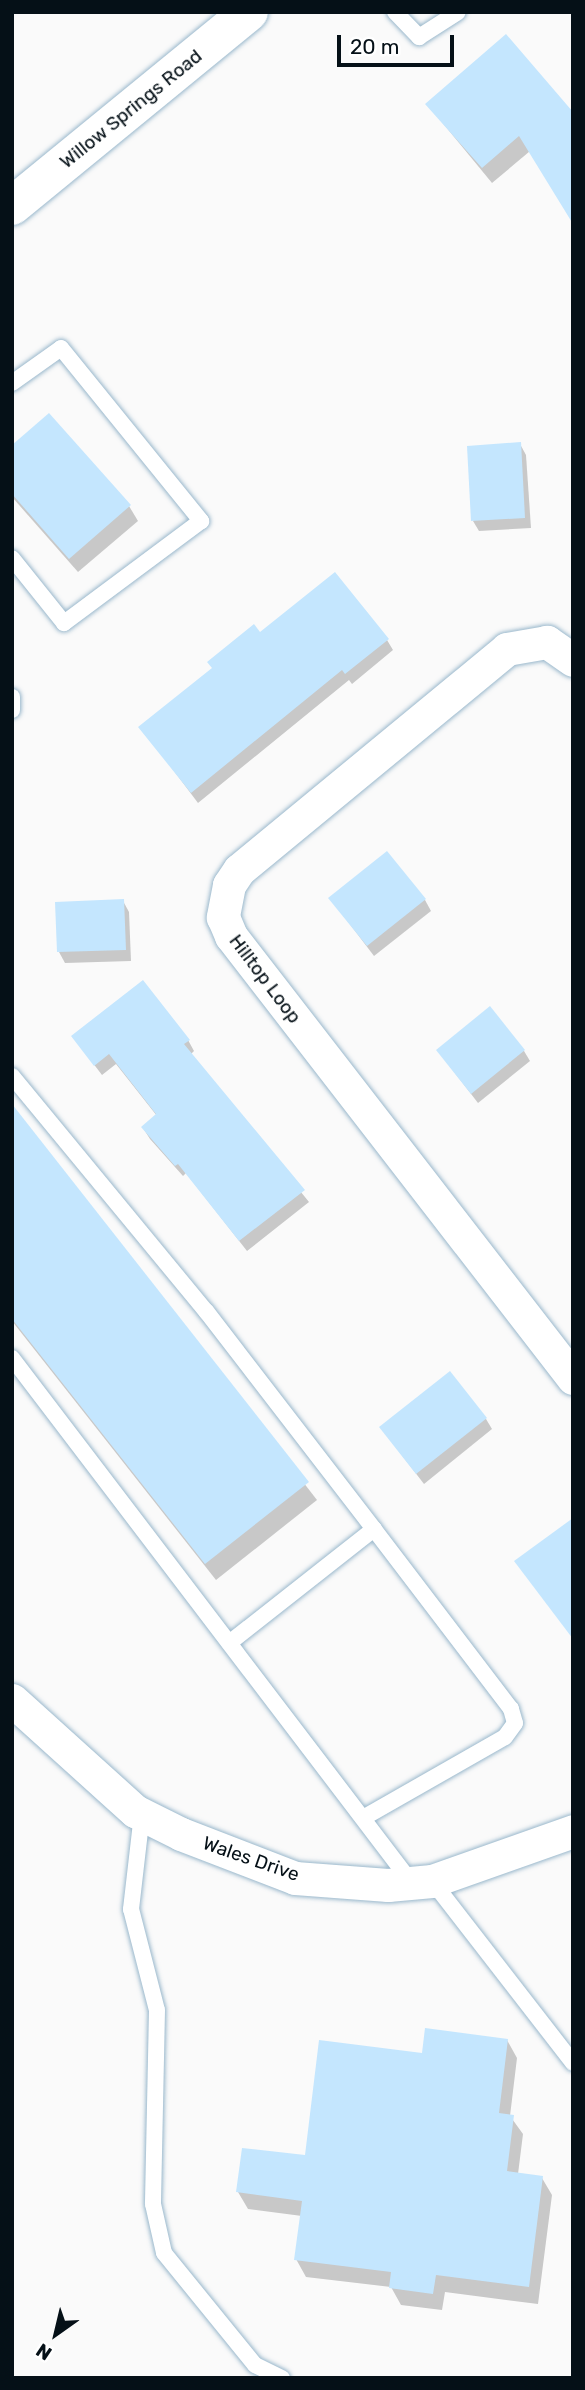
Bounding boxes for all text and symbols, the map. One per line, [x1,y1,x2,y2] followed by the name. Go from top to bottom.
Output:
[340,21,457,65] scale bar
[350,34,399,59] text: 20 m
[55,45,207,173] street label: Willow Springs Road
[224,930,306,1028] street label: Hilltop Loop
[200,1832,302,1886] street label: Wales Drive
[21,2299,91,2369] north arrow
[32,2338,56,2365] text: N

